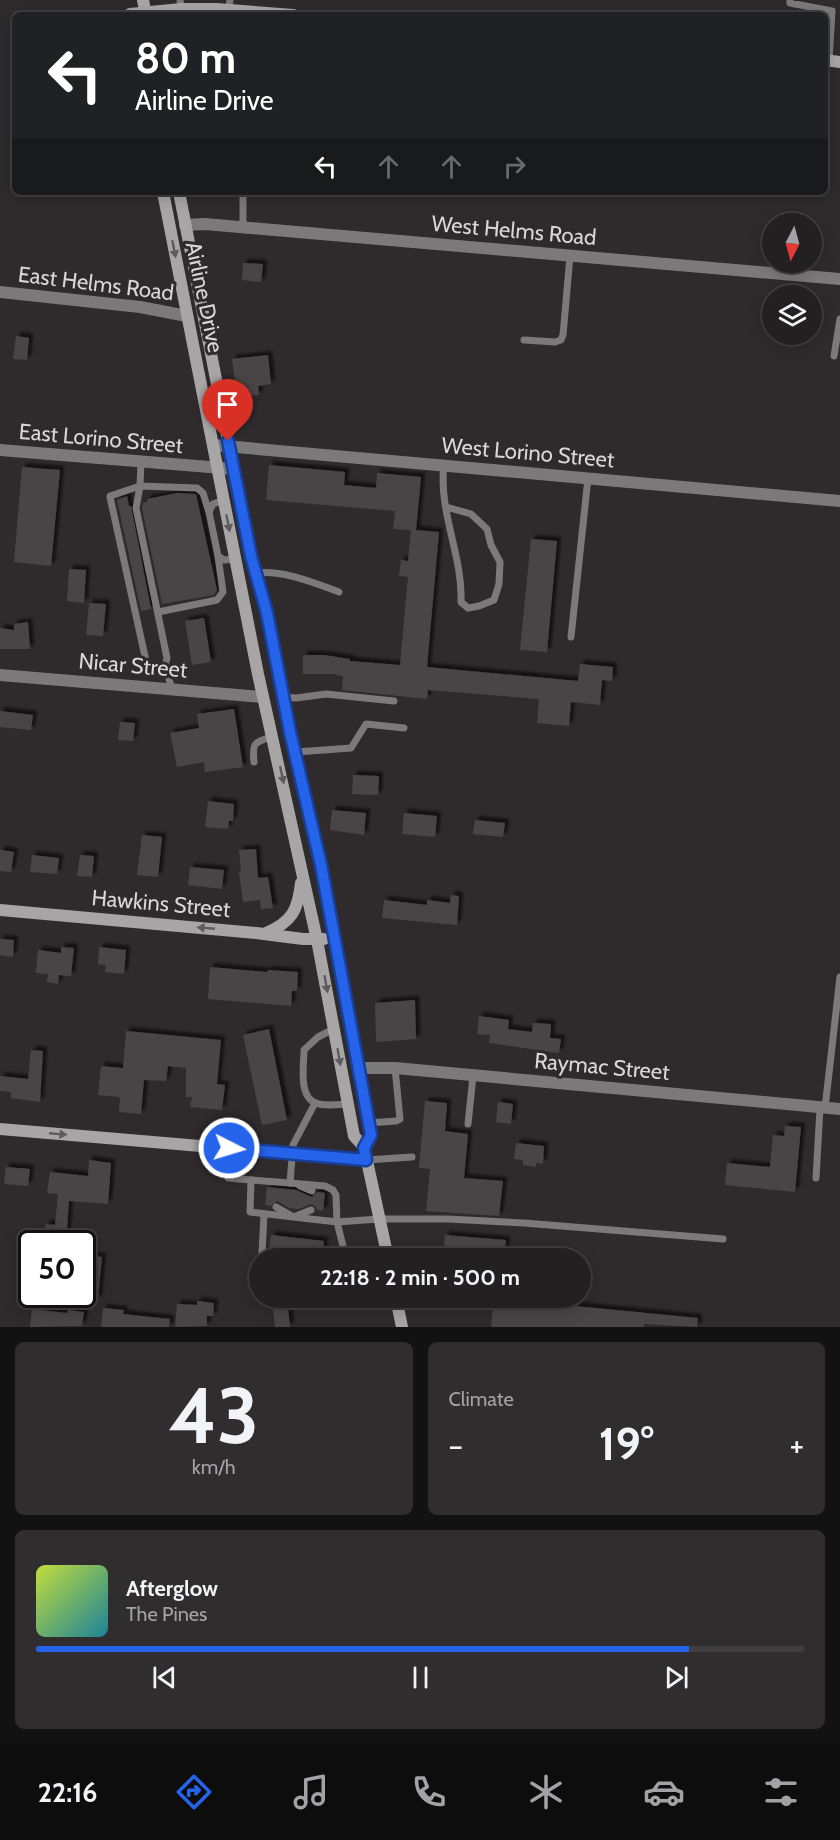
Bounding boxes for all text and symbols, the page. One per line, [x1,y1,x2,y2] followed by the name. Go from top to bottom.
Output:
[135,32,236,84] text: 80 m
[36,36,114,114] icon: left
[135,84,274,117] text: Airline Drive
[309,150,342,183] icon: left
[372,150,405,183] icon: ahead
[435,150,468,183] icon: ahead
[498,150,531,183] icon: right
[430,210,598,251] street label: West Helms Road
[762,213,822,273] north arrow
[762,213,822,345] map controls
[180,239,229,355] street label: Airline Drive
[170,240,179,259] one-way arrow
[16,261,175,306] street label: East Helms Road
[762,285,822,345] button: layers
[202,379,253,441] pin
[211,388,244,421] icon: arrive
[18,418,185,459] street label: East Lorino Street
[441,432,616,474] street label: West Lorino Street
[224,513,233,532] one-way arrow
[78,647,189,684] street label: Nicar Street
[278,766,287,785] one-way arrow
[91,884,232,923] street label: Hawkins Street
[197,923,216,933] one-way arrow
[322,975,331,994] one-way arrow
[533,1047,671,1086] street label: Raymac Street
[334,1048,343,1067] one-way arrow
[197,1116,261,1180] position arrow
[49,1129,68,1139] one-way arrow
[18,1230,96,1308] speed limit sign: 50
[320,1264,520,1291] text: 22:18 · 2 min · 500 m
[169,1368,259,1463] text: 43
[449,1387,514,1411] text: Climate
[599,1417,654,1471] text: 19°
[449,1425,463,1465] text: −
[789,1425,804,1465] text: +
[192,1455,236,1479] text: km/h
[126,1575,218,1602] text: Afterglow
[126,1602,207,1626] text: The Pines
[148,1661,181,1694] icon: previous
[404,1661,437,1694] icon: pause
[660,1661,693,1694] icon: next
[173,1771,215,1813] icon: directions
[290,1771,332,1813] icon: music
[408,1771,450,1813] icon: phone
[525,1771,567,1813] icon: climate
[643,1771,685,1813] icon: car
[760,1771,802,1813] icon: filters
[38,1776,97,1809] text: 22:16

